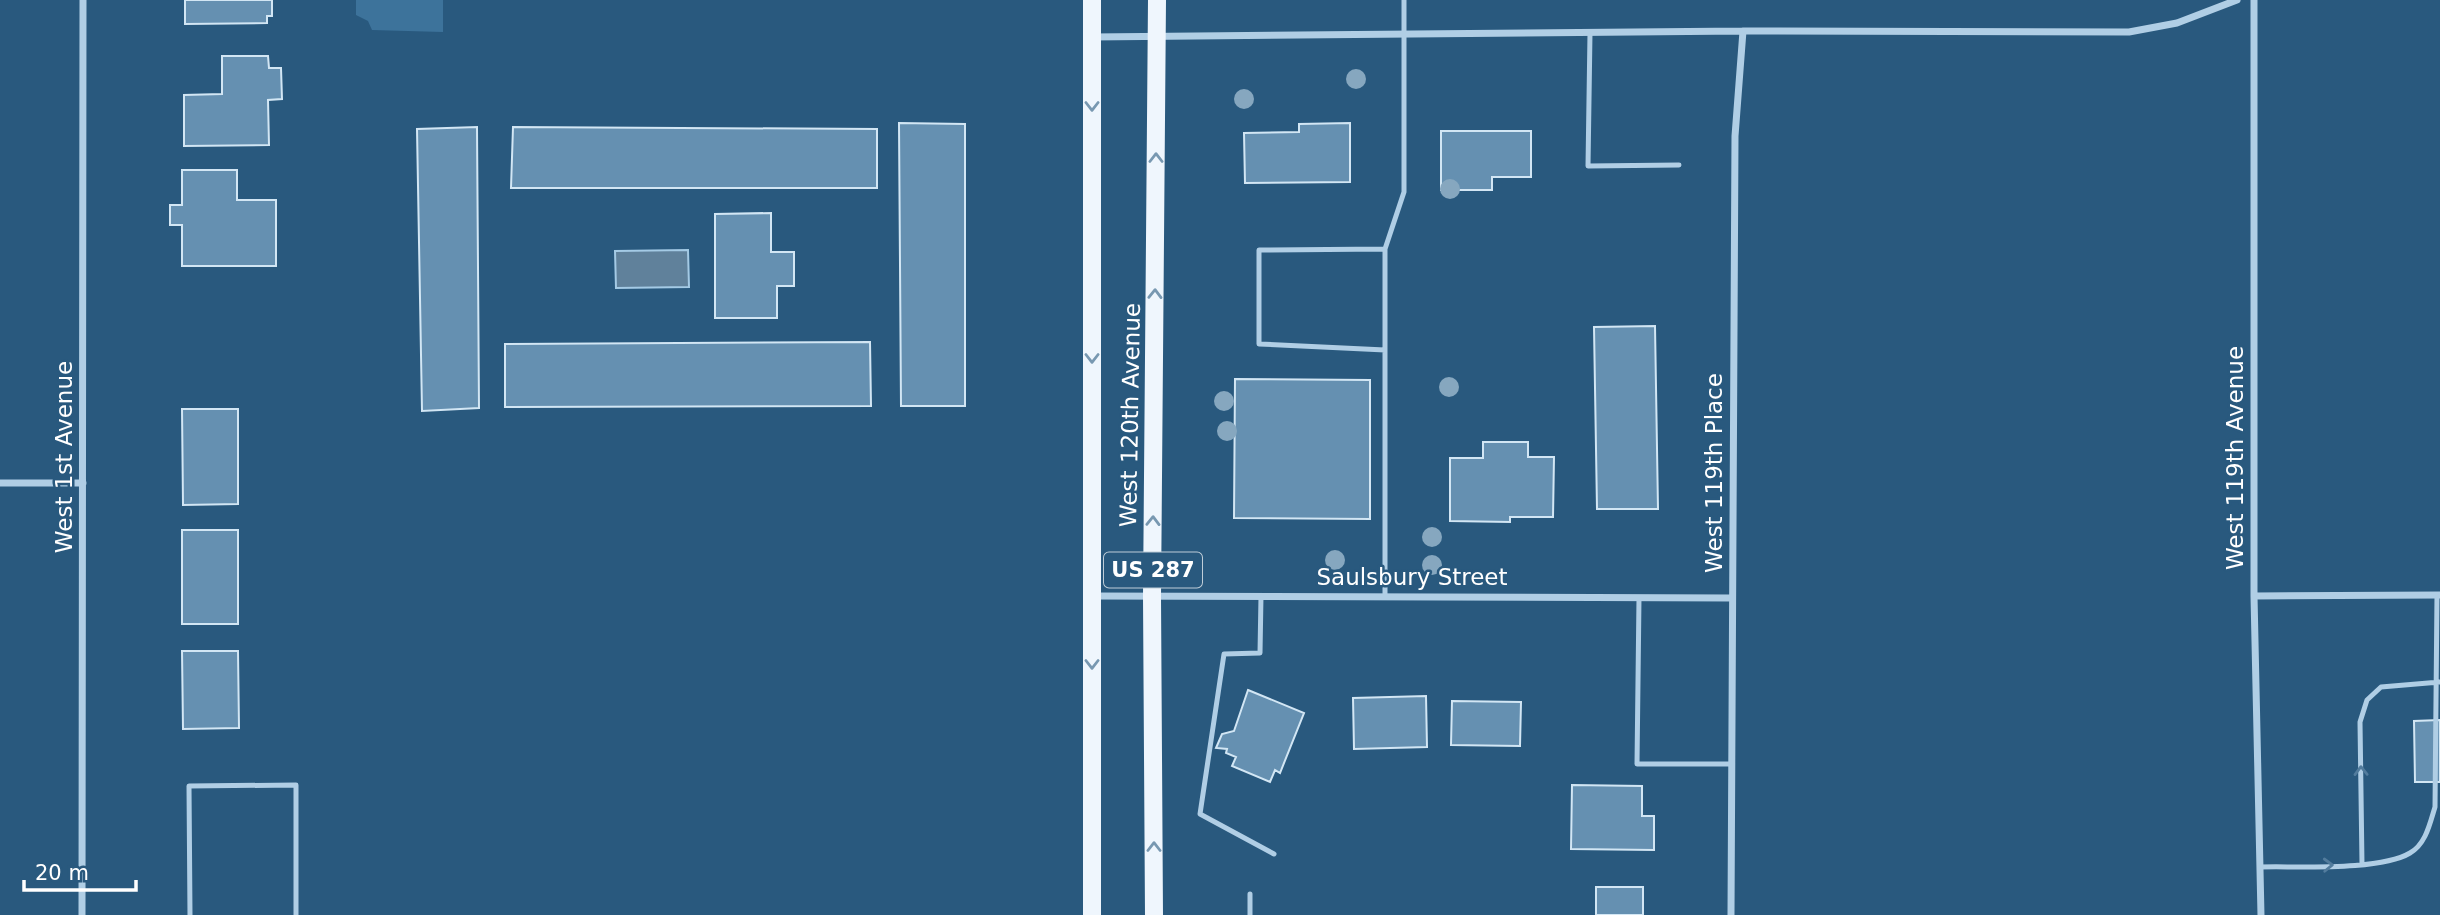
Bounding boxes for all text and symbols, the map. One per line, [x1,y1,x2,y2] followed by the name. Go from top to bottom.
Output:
[1084,101,1100,111] one-way arrow
[1149,152,1164,163] one-way arrow
[1148,288,1163,299] one-way arrow
[1115,303,1145,527] street label: West 120th Avenue
[2222,346,2248,570] street label: West 119th Avenue
[1084,353,1100,363] one-way arrow
[51,361,77,553] street label: West 1st Avenue
[1701,373,1727,573] street label: West 119th Place
[1145,516,1161,526] one-way arrow
[1104,552,1202,588] road number: US 287
[1316,564,1508,590] street label: Saulsbury Street
[1084,659,1100,670] one-way arrow
[2353,765,2369,776] one-way arrow
[1146,841,1162,852] one-way arrow
[24,848,136,892] scale bar
[2323,857,2334,872] one-way arrow
[35,861,89,885] text: 20 m

